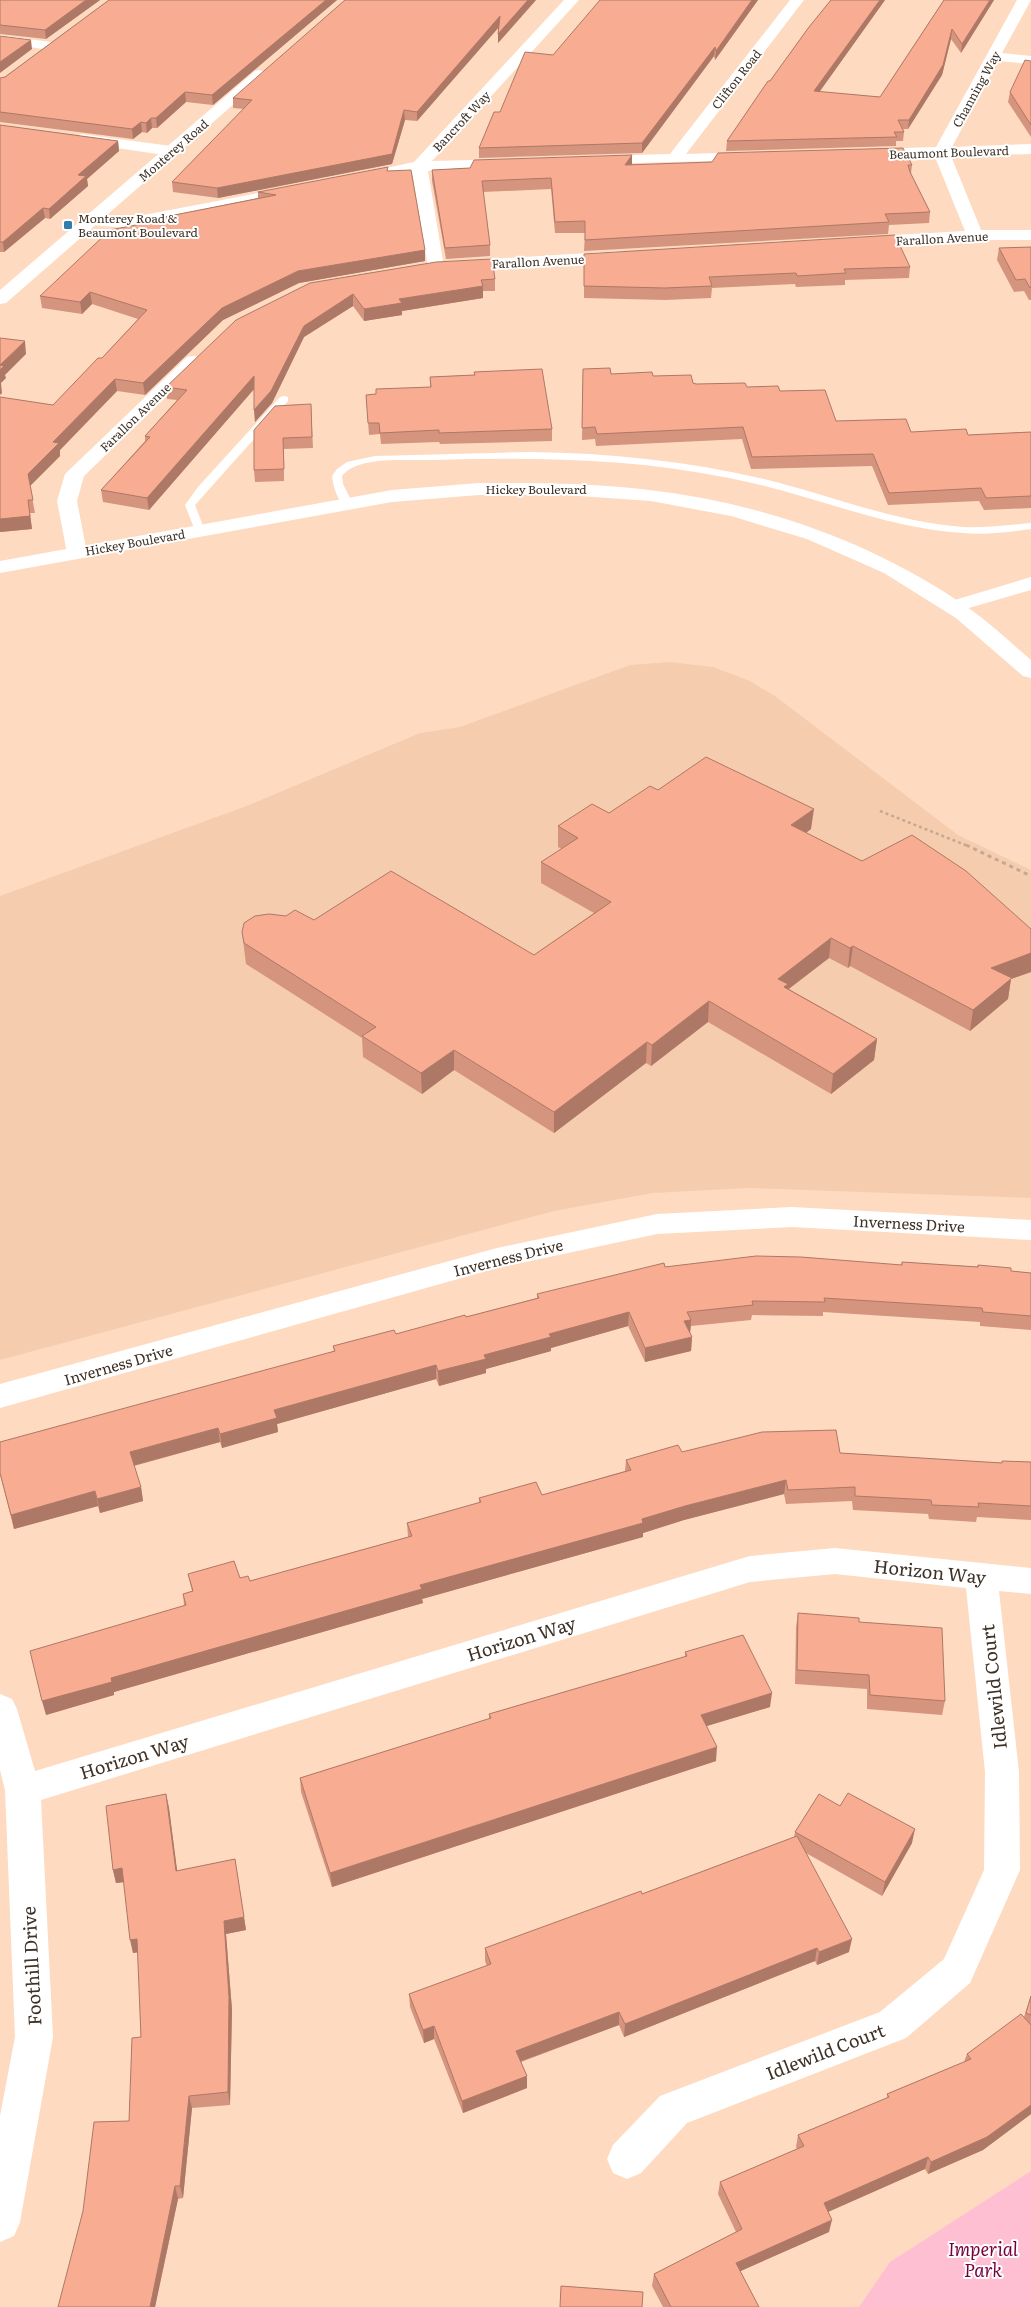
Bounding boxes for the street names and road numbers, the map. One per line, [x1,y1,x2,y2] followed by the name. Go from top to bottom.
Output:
[707,45,766,113] street label: Clifton Road
[948,47,1005,131] street label: Channing Way
[428,86,494,156] street label: Bancroft Way
[134,114,212,185] street label: Monterey Road
[889,141,1010,163] street label: Beaumont Boulevard
[895,227,989,249] street label: Farallon Avenue
[491,250,585,272] street label: Farallon Avenue
[95,378,175,456] street label: Farallon Avenue
[485,480,587,498] street label: Hickey Boulevard
[84,524,187,560] street label: Hickey Boulevard
[852,1209,966,1237] street label: Inverness Drive
[451,1232,565,1282] street label: Inverness Drive
[61,1337,175,1391] street label: Inverness Drive
[872,1552,988,1590] street label: Horizon Way
[463,1608,580,1667] street label: Horizon Way
[973,1623,1013,1751] street label: Idlewild Court
[76,1726,193,1785] street label: Horizon Way
[14,1906,48,2026] street label: Foothill Drive
[762,2016,889,2086] street label: Idlewild Court

